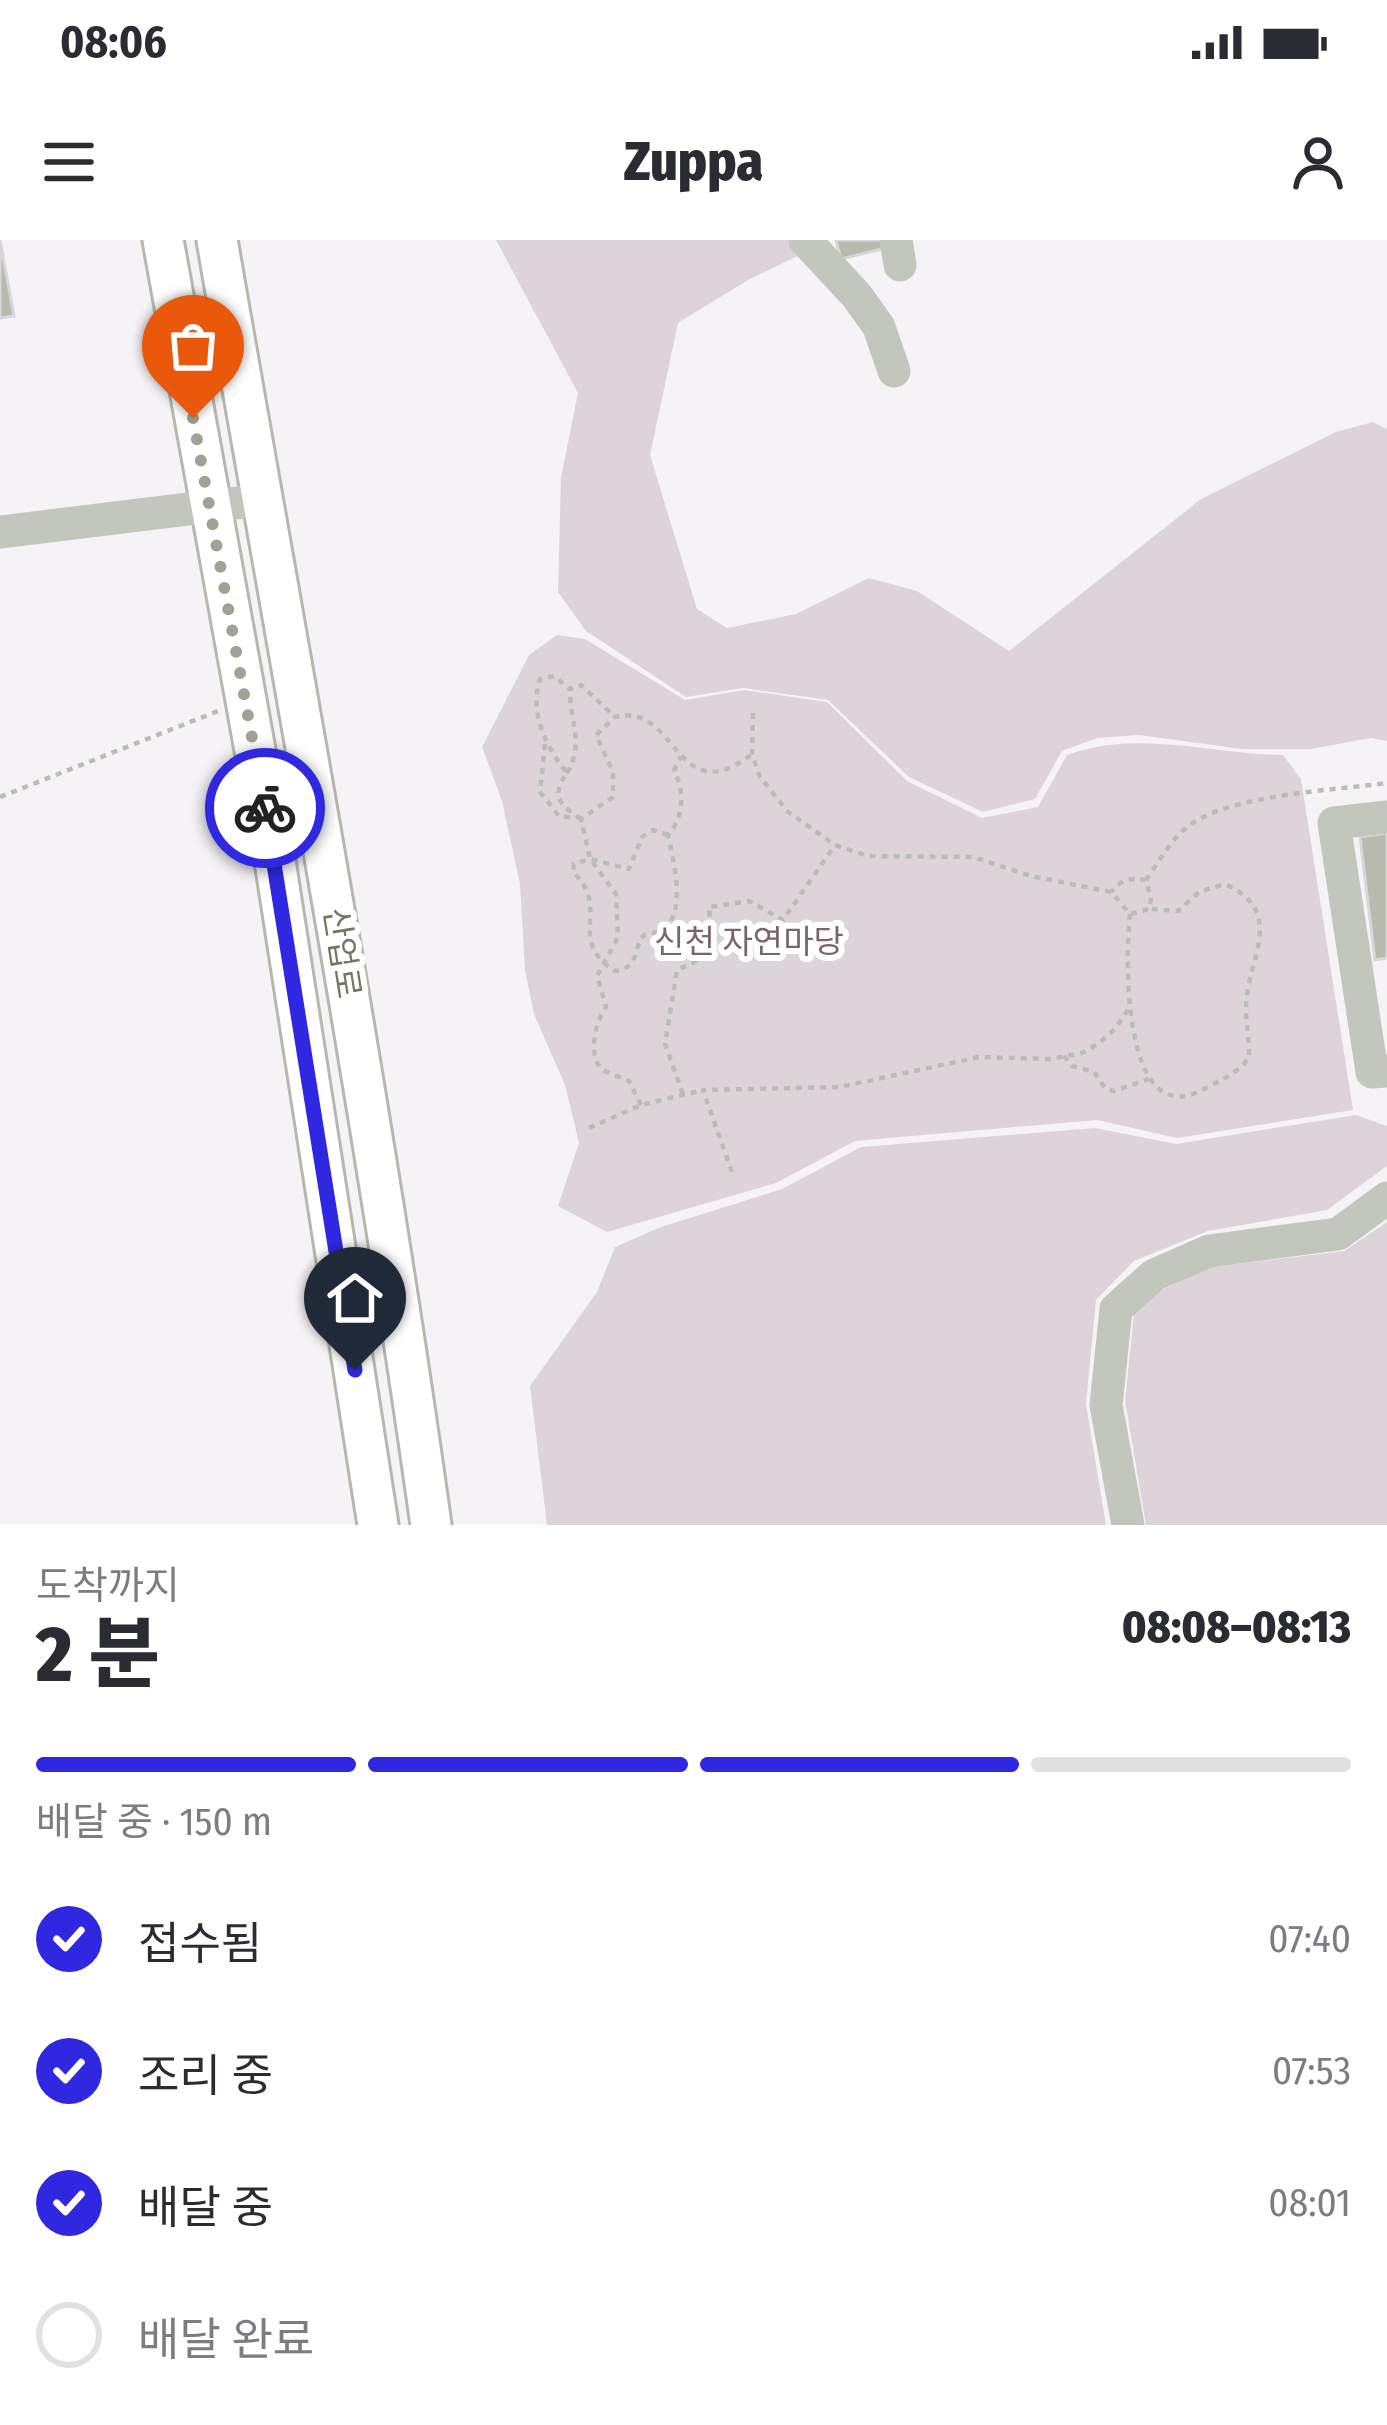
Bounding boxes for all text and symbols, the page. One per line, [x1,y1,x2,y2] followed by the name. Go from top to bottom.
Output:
[60,15,167,69] text: 08:06
[36,129,102,195] icon: menu
[1285,129,1351,195] icon: person
[624,130,763,194] text: Zuppa
[142,295,244,418] pin
[160,313,226,379] icon: bag
[205,748,325,868] courier
[232,775,298,841] icon: bike
[315,905,369,1001] street label: 산업로
[654,922,844,962] park label: 신천 자연마당
[304,1247,406,1370] pin
[322,1265,388,1331] icon: home
[36,1563,180,1609] text: 도착까지
[1122,1600,1351,1654] text: 08:08–08:13
[36,1608,160,1702] text: 2 분
[36,1799,272,1845] text: 배달 중 · 150 m
[36,1906,102,1972] icon: check
[1268,1916,1351,1962] text: 07:40
[138,1917,262,1971] text: 접수됨
[36,2038,102,2104] icon: check
[1272,2048,1351,2094] text: 07:53
[138,2049,273,2103] text: 조리 중
[36,2170,102,2236] icon: check
[1268,2180,1351,2226] text: 08:01
[138,2181,273,2235] text: 배달 중
[138,2313,314,2367] text: 배달 완료

